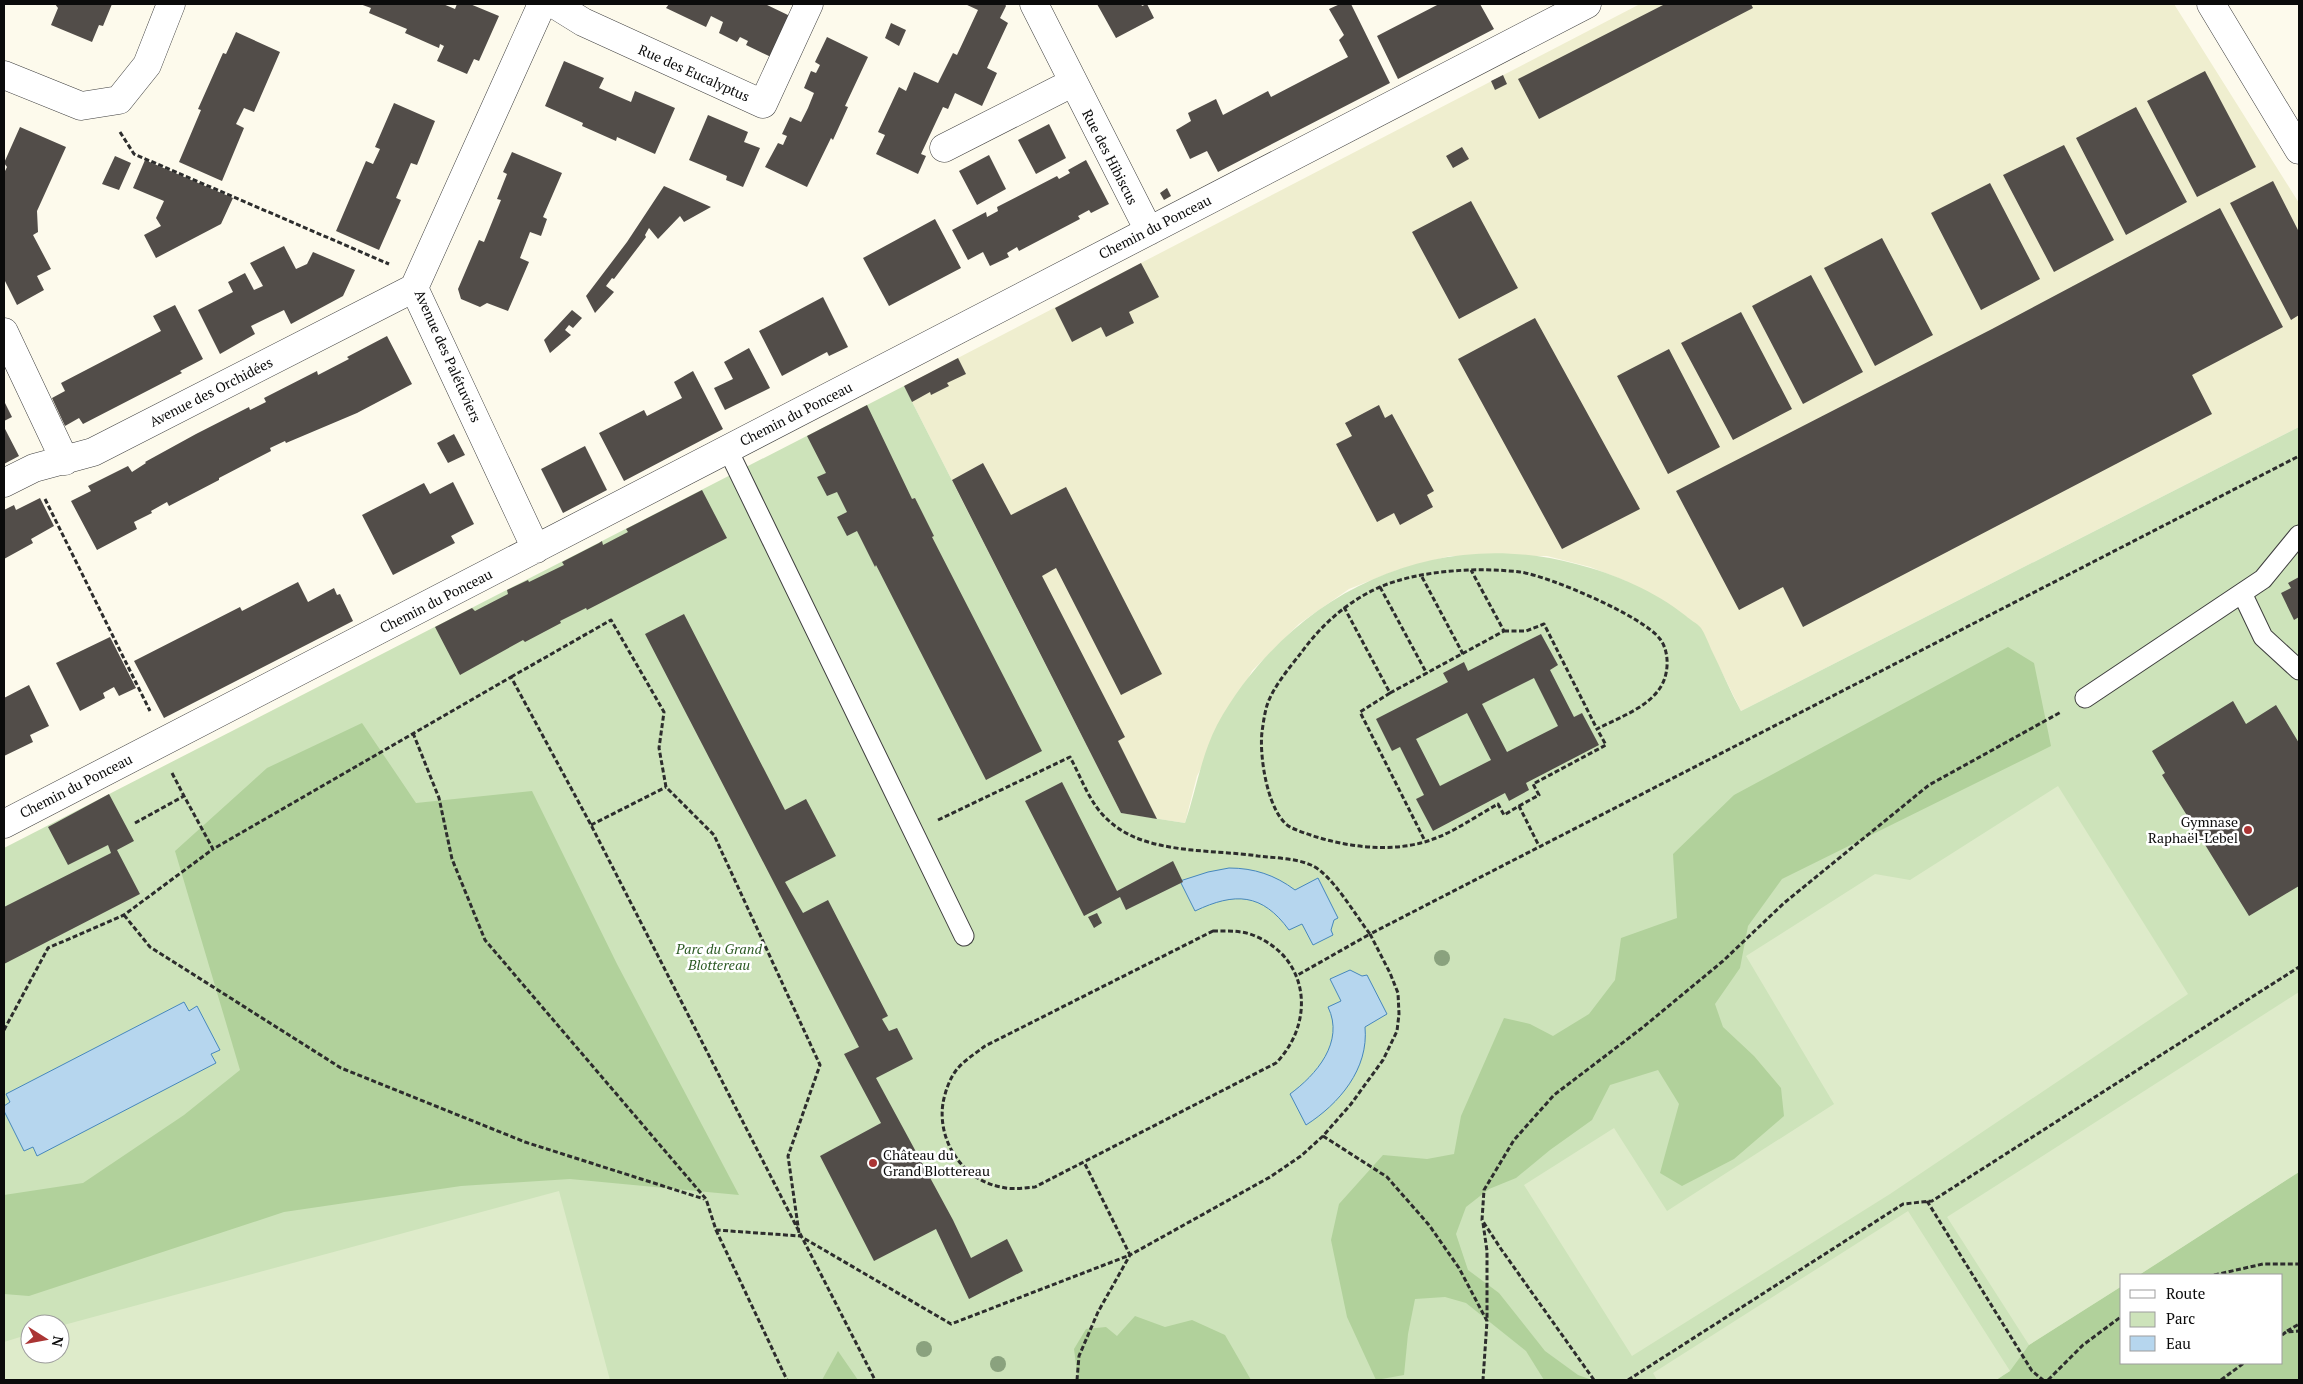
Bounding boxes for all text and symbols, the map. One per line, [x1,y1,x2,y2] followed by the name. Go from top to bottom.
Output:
[636,39,753,106] street label: Rue des Eucalyptus
[1078,106,1143,208] street label: Rue des Hibiscus
[1095,190,1214,263] street label: Chemin du Ponceau
[411,287,486,425] street label: Avenue des Palétuviers
[146,352,276,431] street label: Avenue des Orchidées
[736,377,855,450] street label: Chemin du Ponceau
[376,564,495,637] street label: Chemin du Ponceau
[16,749,135,822] street label: Chemin du Ponceau
[2148,812,2238,847] place label: Gymnase Raphaël-Lebel
[2242,824,2254,836] marker: Gymnase Raphaël-Lebel
[675,939,763,974] park label: Parc du Grand Blottereau
[883,1145,990,1180] place label: Château du Grand Blottereau
[867,1157,879,1169] marker: Château du Grand Blottereau
[2120,1274,2283,1364] legend
[2166,1283,2205,1303] text: Route
[2166,1308,2195,1328] text: Parc
[20,1314,70,1364] north arrow
[2166,1333,2191,1353] text: Eau
[48,1335,69,1349] text: N

